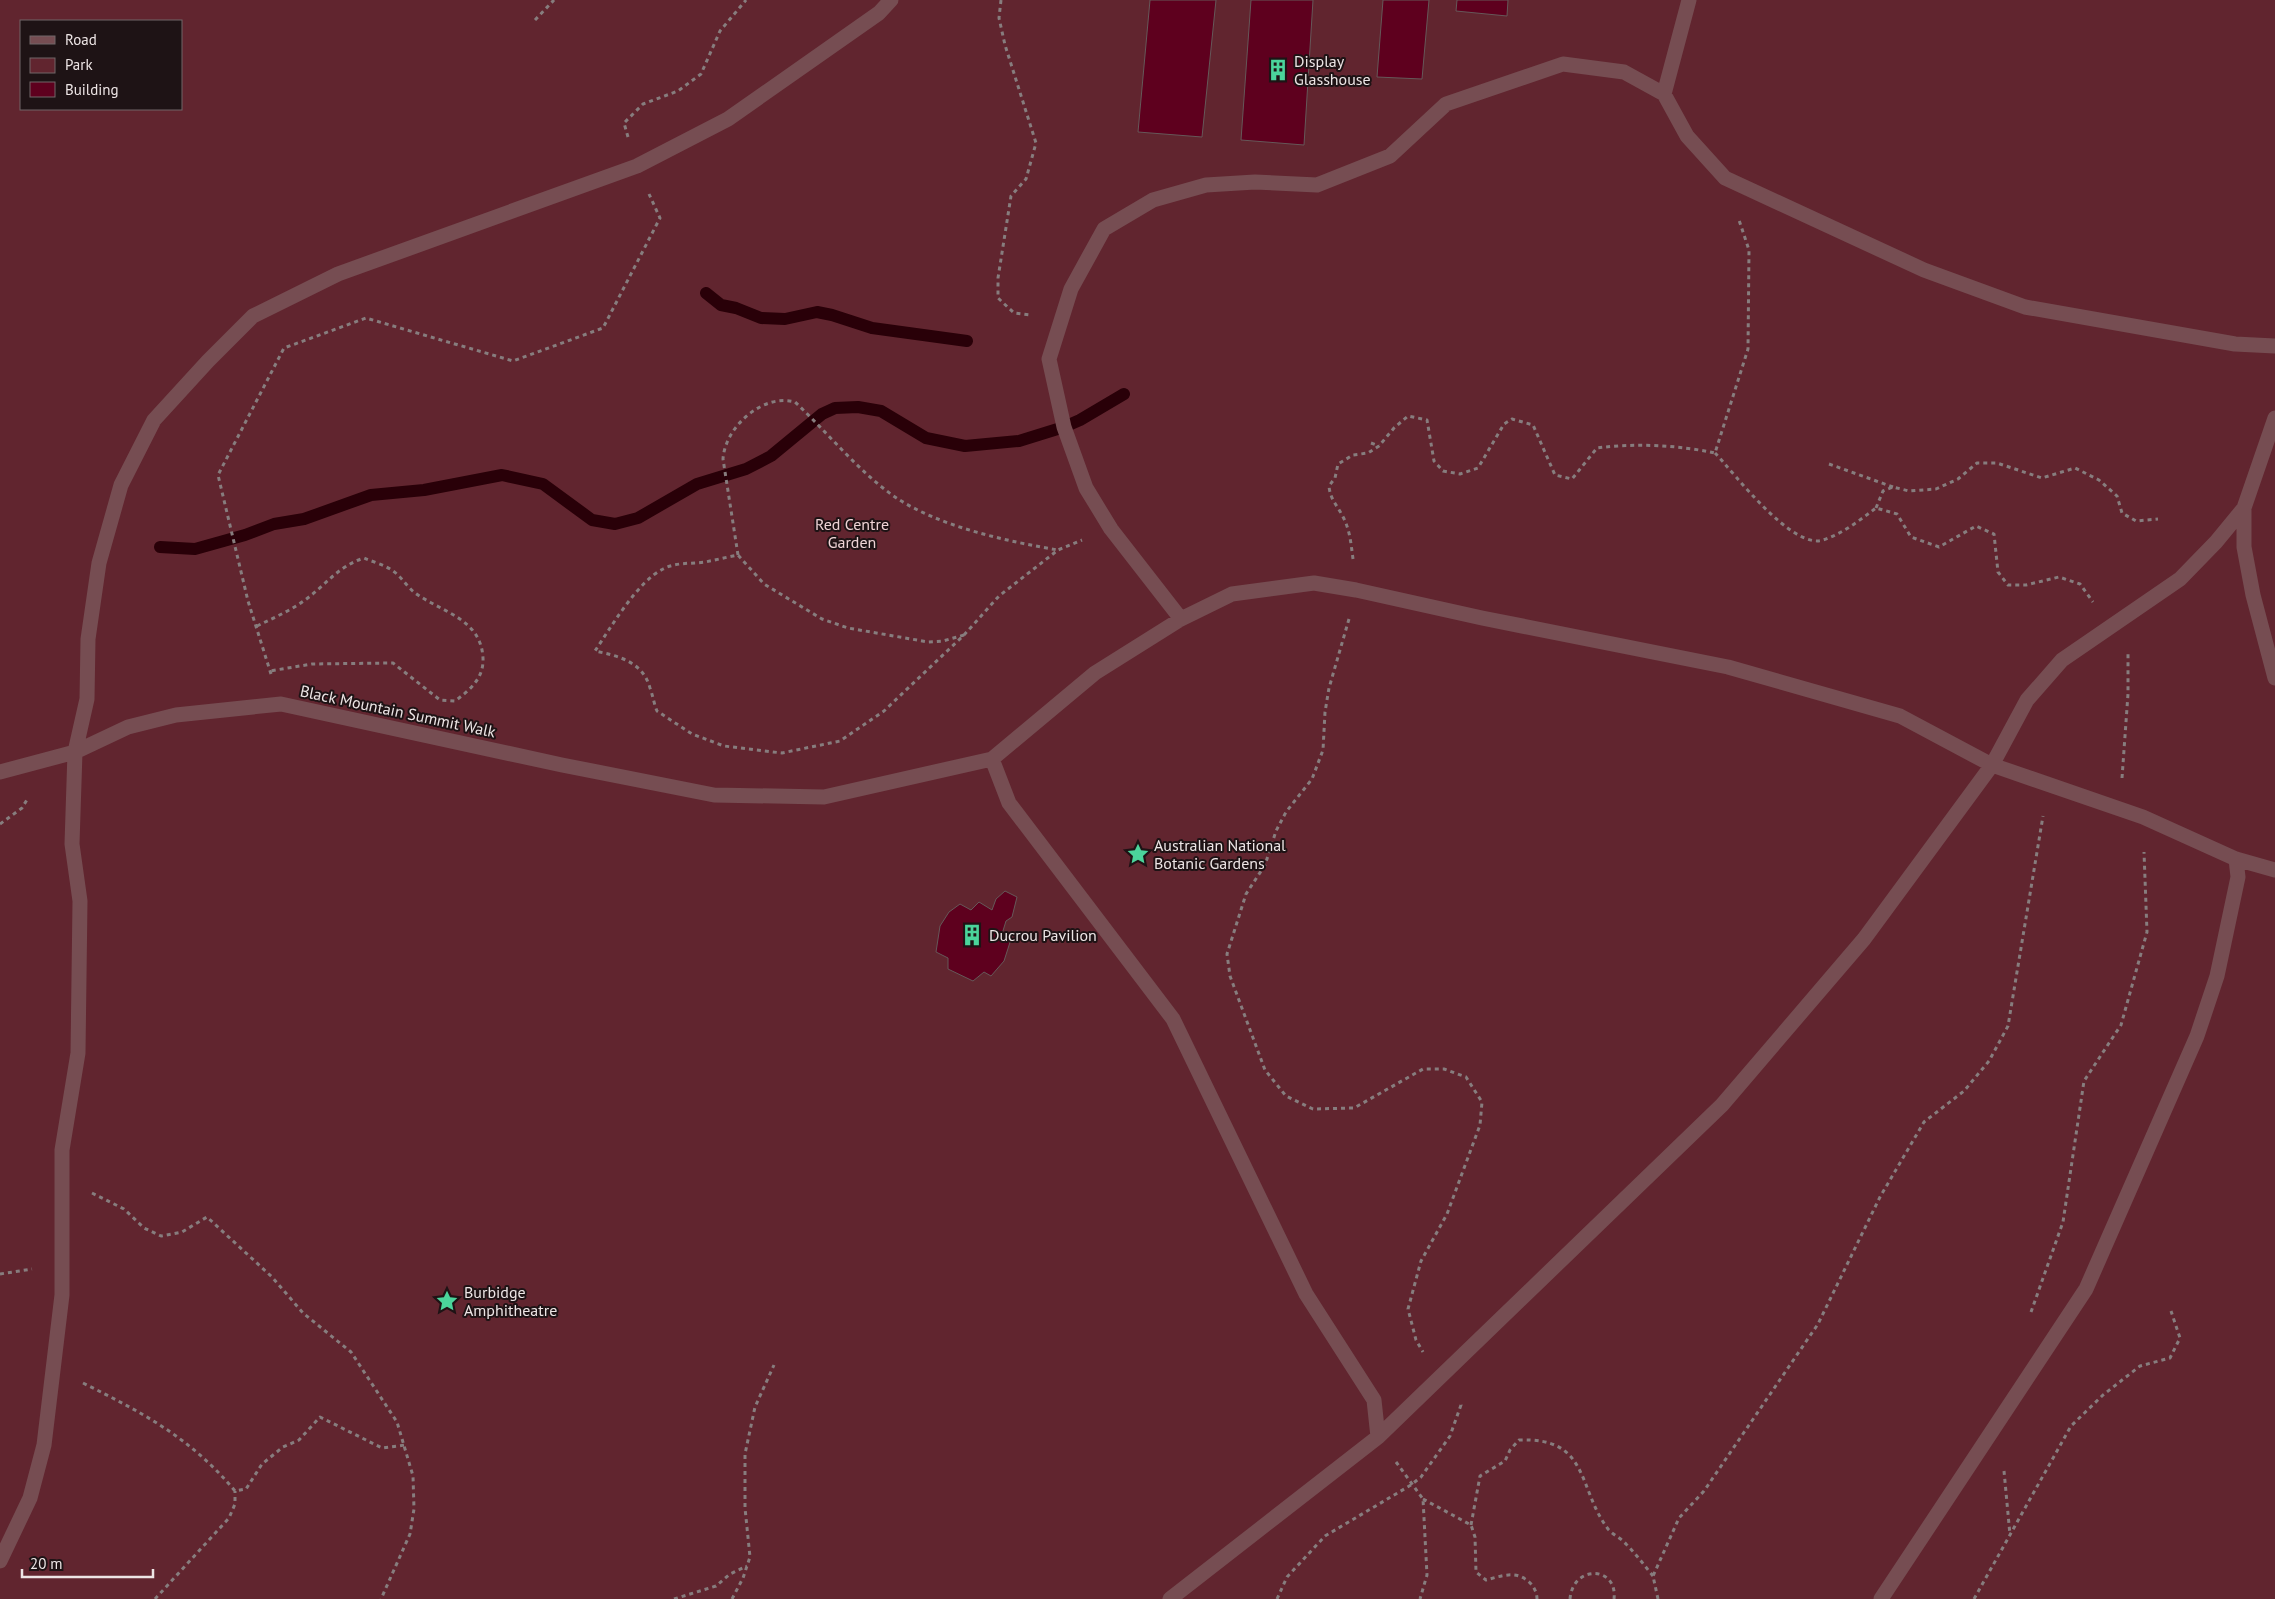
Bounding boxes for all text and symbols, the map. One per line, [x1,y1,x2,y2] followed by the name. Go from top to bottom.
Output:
[20,20,182,110] legend
[65,30,97,49] text: Road
[1294,51,1371,89] place label: Display Glasshouse
[65,55,93,74] text: Park
[1265,57,1291,83] building icon: Display Glasshouse
[65,80,119,99] text: Building
[815,514,889,552] park label: Red Centre Garden
[298,680,498,742] street label: Black Mountain Summit Walk
[1154,835,1286,873] place label: Australian National Botanic Gardens
[1125,841,1151,867] place icon: Australian National Botanic Gardens
[959,922,985,948] building icon: Ducrou Pavilion
[989,925,1097,945] place label: Ducrou Pavilion
[464,1282,557,1320] place label: Burbidge Amphitheatre
[434,1288,460,1314] place icon: Burbidge Amphitheatre
[22,1546,154,1578] scale bar
[30,1554,63,1573] text: 20 m

